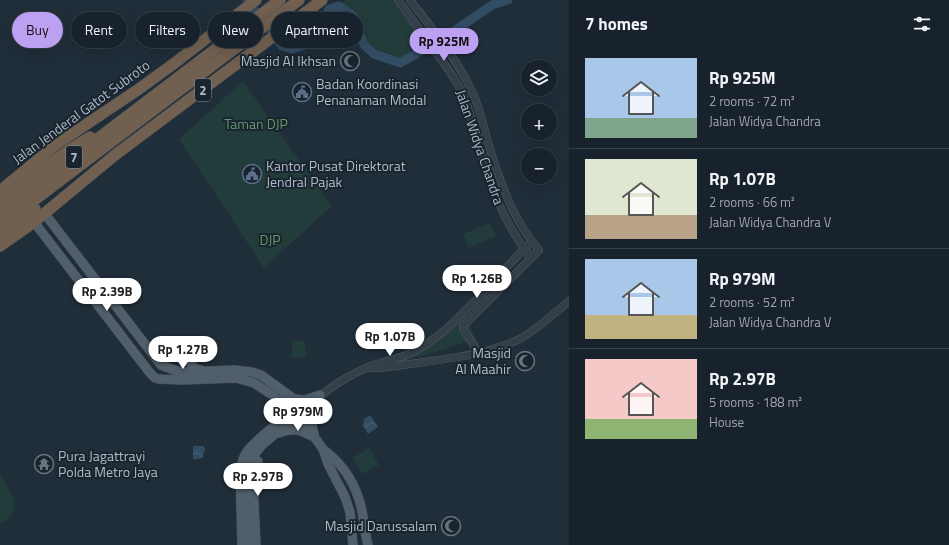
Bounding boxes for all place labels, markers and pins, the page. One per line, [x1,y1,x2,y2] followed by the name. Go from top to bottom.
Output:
[407,28,481,62] pin: Rp 925M
[241,50,336,71] place label: Masjid Al Ikhsan
[339,50,361,72] mosque icon: Masjid Al Ikhsan
[316,73,426,110] place label: Badan Koordinasi Penanaman Modal
[291,81,313,103] public building icon: Badan Koordinasi Penanaman Modal
[266,155,406,192] place label: Kantor Pusat Direktorat Jendral Pajak
[241,163,263,185] public building icon: Kantor Pusat Direktorat Jendral Pajak
[436,265,518,299] pin: Rp 1.26B
[66,278,148,312] pin: Rp 2.39B
[349,323,431,357] pin: Rp 1.07B
[142,336,224,370] pin: Rp 1.27B
[455,342,511,379] place label: Masjid Al Maahir
[514,350,536,372] mosque icon: Masjid Al Maahir
[261,398,335,432] pin: Rp 979M
[58,445,158,482] place label: Pura Jagattrayi Polda Metro Jaya
[33,453,55,475] temple icon: Pura Jagattrayi Polda Metro Jaya
[217,463,299,497] pin: Rp 2.97B
[325,515,437,536] place label: Masjid Darussalam
[440,515,462,537] mosque icon: Masjid Darussalam

